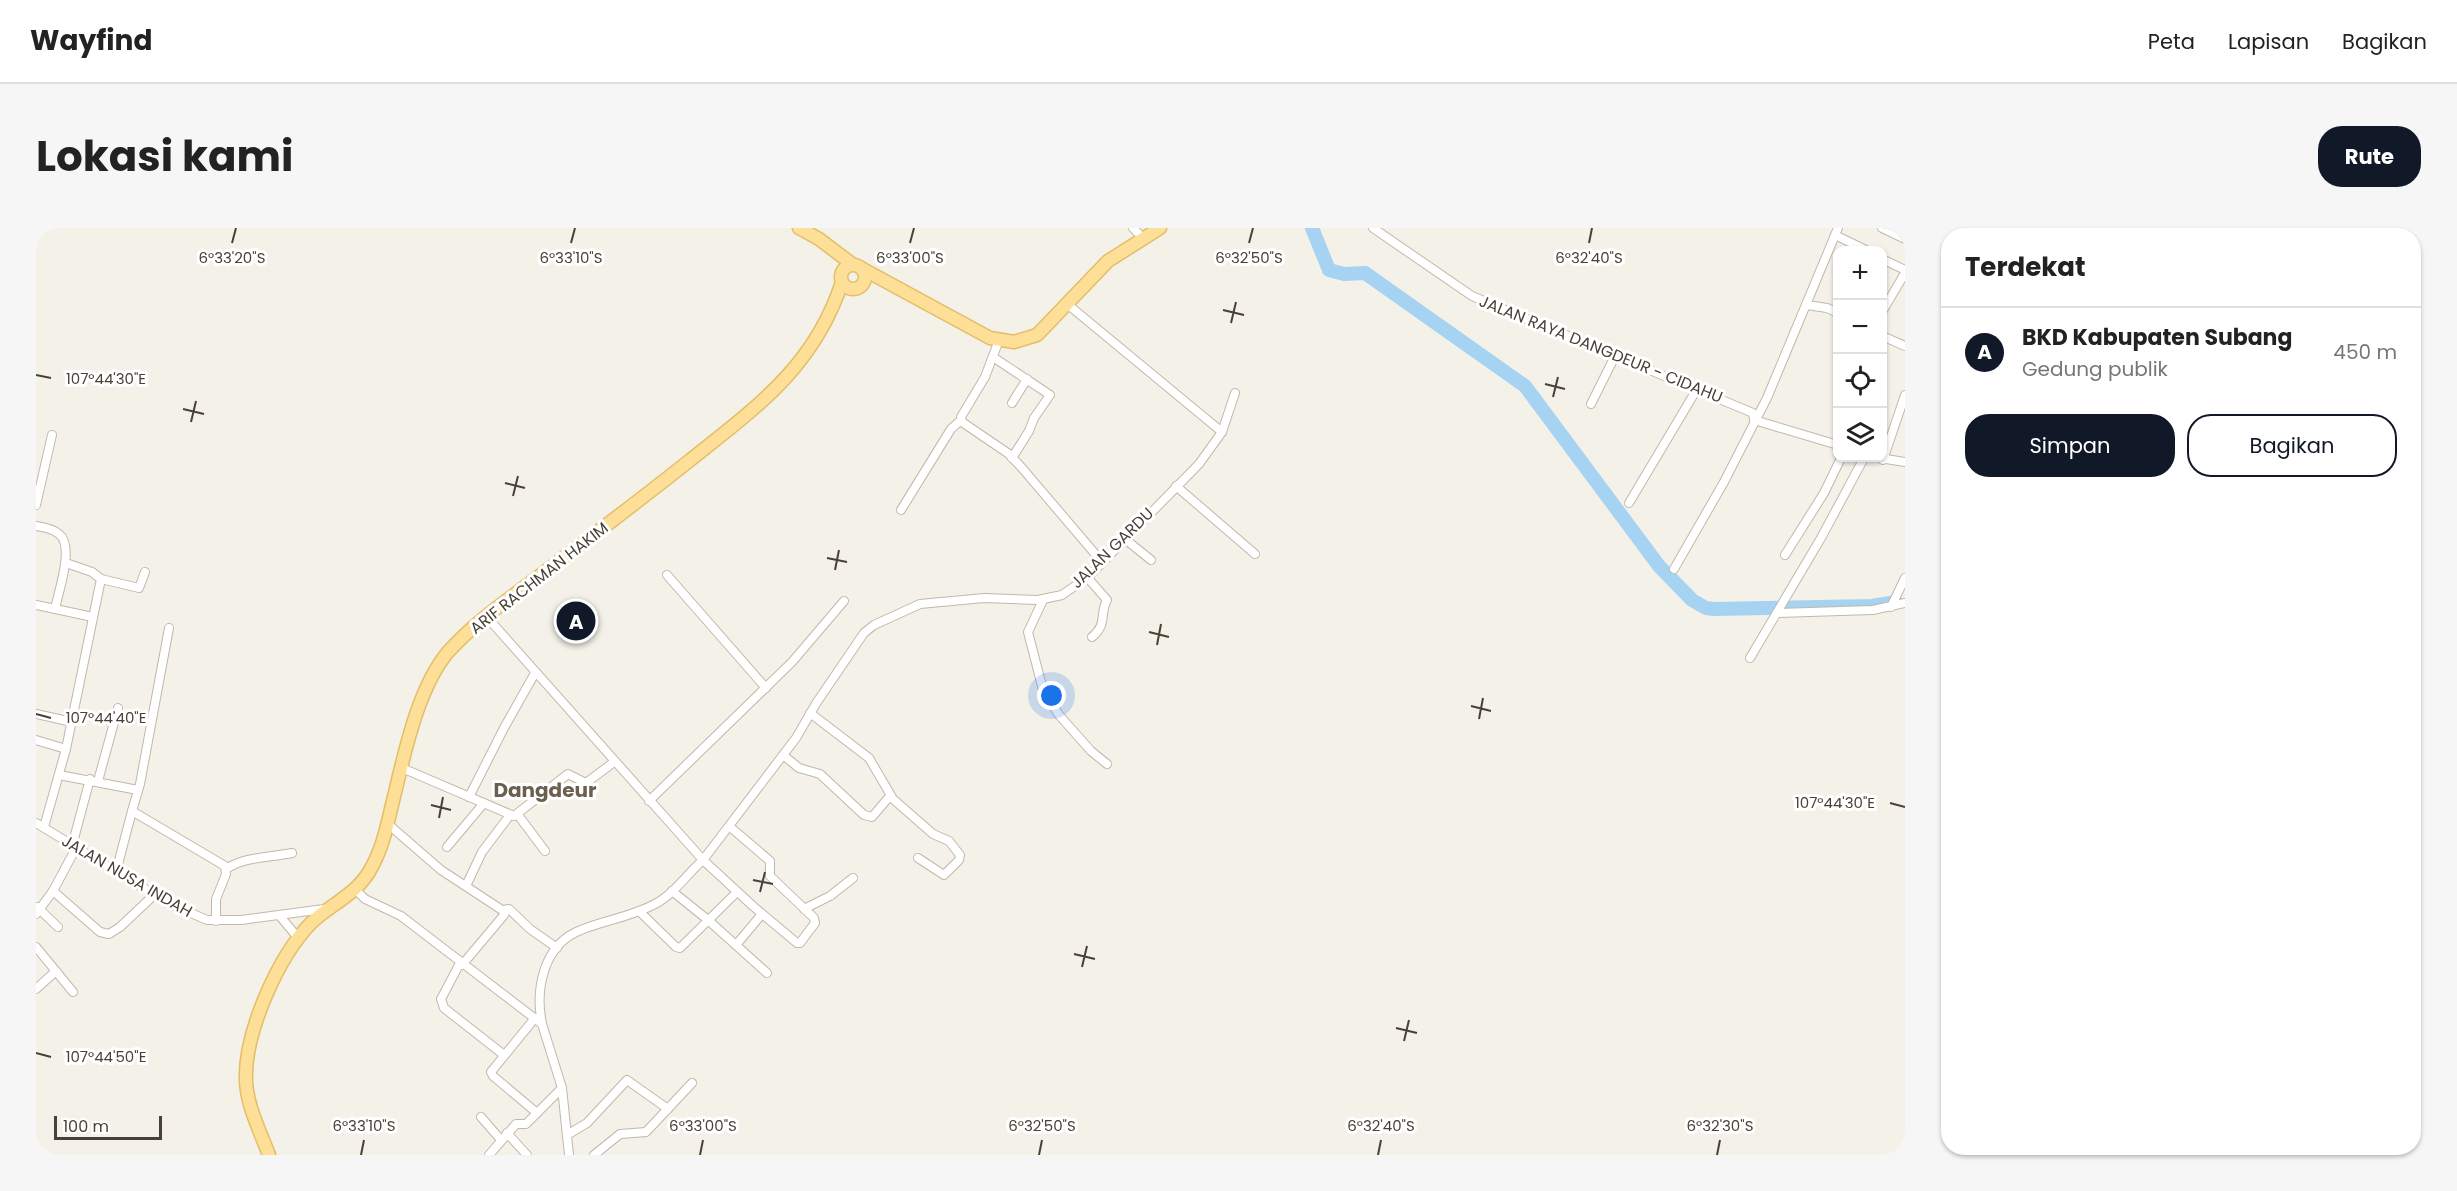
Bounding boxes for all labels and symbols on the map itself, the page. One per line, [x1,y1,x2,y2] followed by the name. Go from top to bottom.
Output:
[199,247,265,268] text: 6°33'20"S
[539,247,603,268] text: 6°33'10"S
[876,247,944,268] text: 6°33'00"S
[1215,247,1283,268] text: 6°32'50"S
[1555,247,1623,268] text: 6°32'40"S
[1476,289,1726,409] street label: JALAN RAYA DANGDEUR - CIDAHU
[66,368,146,389] text: 107°44'30"E
[1065,502,1159,594] street label: JALAN GARDU
[466,518,612,638] street label: ARIF RACHMAN HAKIM
[556,598,596,644] pin: A
[1037,681,1066,710] your location
[66,707,146,728] text: 107°44'40"E
[493,776,597,804] district label: Dangdeur
[1795,792,1875,813] text: 107°44'30"E
[57,829,197,923] street label: JALAN NUSA INDAH
[66,1046,146,1067] text: 107°44'50"E
[54,1113,162,1140] scale bar
[332,1115,396,1136] text: 6°33'10"S
[669,1115,737,1136] text: 6°33'00"S
[1008,1115,1076,1136] text: 6°32'50"S
[1347,1115,1415,1136] text: 6°32'40"S
[1687,1115,1753,1136] text: 6°32'30"S

